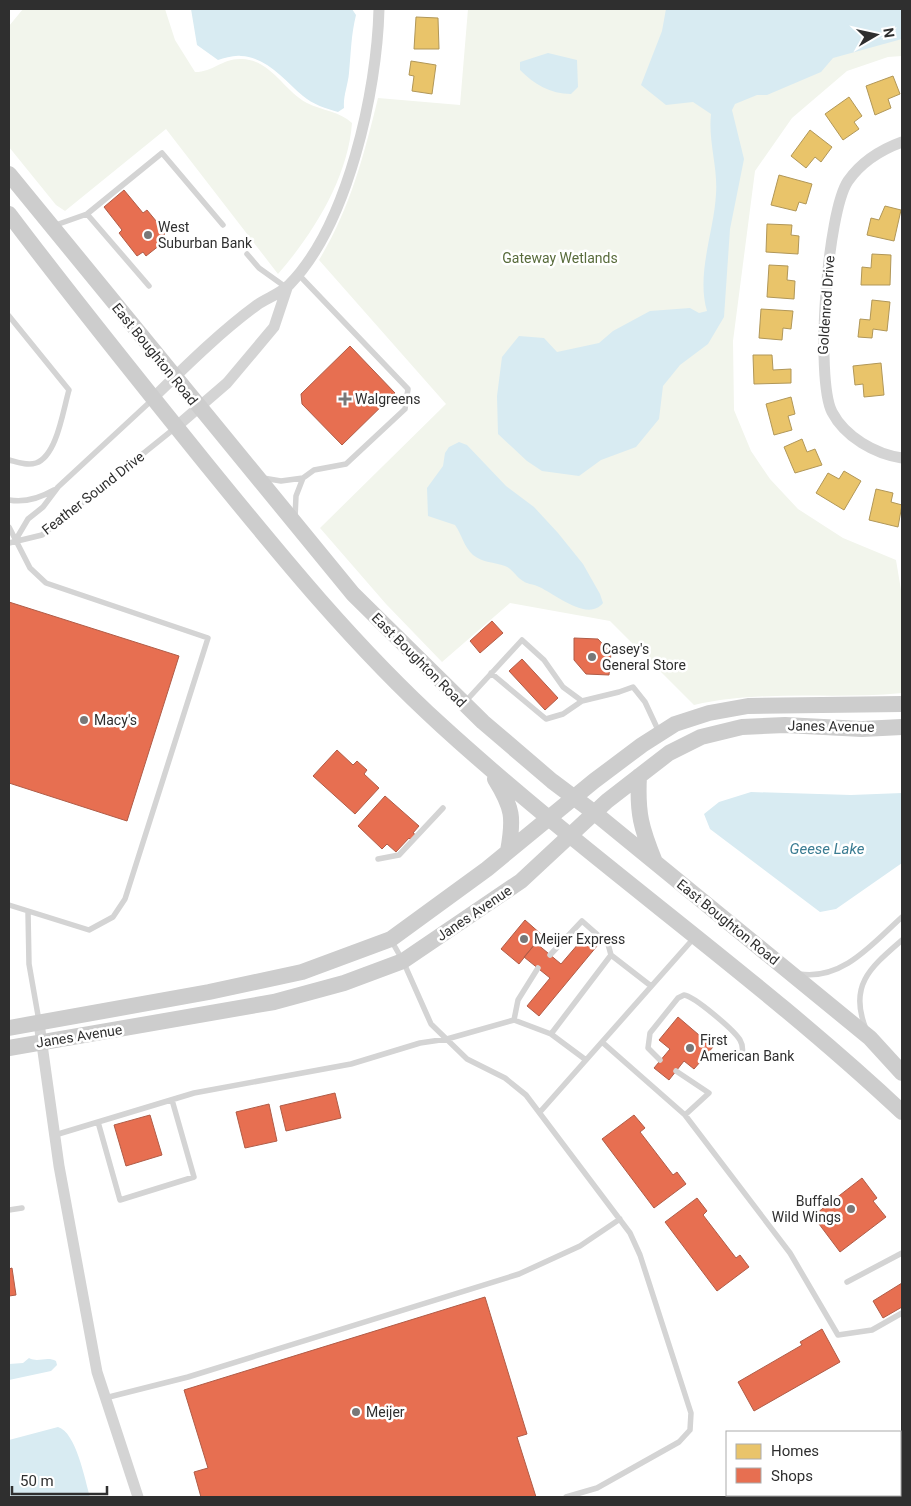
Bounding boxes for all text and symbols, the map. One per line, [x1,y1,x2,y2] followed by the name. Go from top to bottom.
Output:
[851,10,901,60] north arrow
[880,27,898,39] text: N
[158,219,253,251] place label: West Suburban Bank
[142,229,154,241] marker: West Suburban Bank
[502,250,618,266] park label: Gateway Wetlands
[815,255,837,355] street label: Goldenrod Drive
[109,300,201,408] street label: East Boughton Road
[355,391,421,407] place label: Walgreens
[339,393,351,405] marker: Walgreens
[39,448,147,538] street label: Feather Sound Drive
[369,610,469,710] street label: East Boughton Road
[602,641,686,673] place label: Casey's General Store
[586,651,598,663] marker: Casey's General Store
[94,712,137,728] place label: Macy's
[78,714,90,726] marker: Macy's
[787,717,875,735] street label: Janes Avenue
[790,840,865,858] water label: Geese Lake
[674,876,782,968] street label: East Boughton Road
[433,882,515,944] street label: Janes Avenue
[534,931,625,947] place label: Meijer Express
[518,933,530,945] marker: Meijer Express
[35,1021,123,1051] street label: Janes Avenue
[700,1032,795,1064] place label: First American Bank
[684,1042,696,1054] marker: First American Bank
[772,1193,841,1225] place label: Buffalo Wild Wings
[845,1203,857,1215] marker: Buffalo Wild Wings
[366,1404,405,1420] place label: Meijer
[350,1406,362,1418] marker: Meijer
[726,1431,901,1496] legend
[771,1442,819,1460] text: Homes
[12,1464,108,1496] scale bar
[771,1467,813,1485] text: Shops
[20,1472,54,1490] text: 50 m

